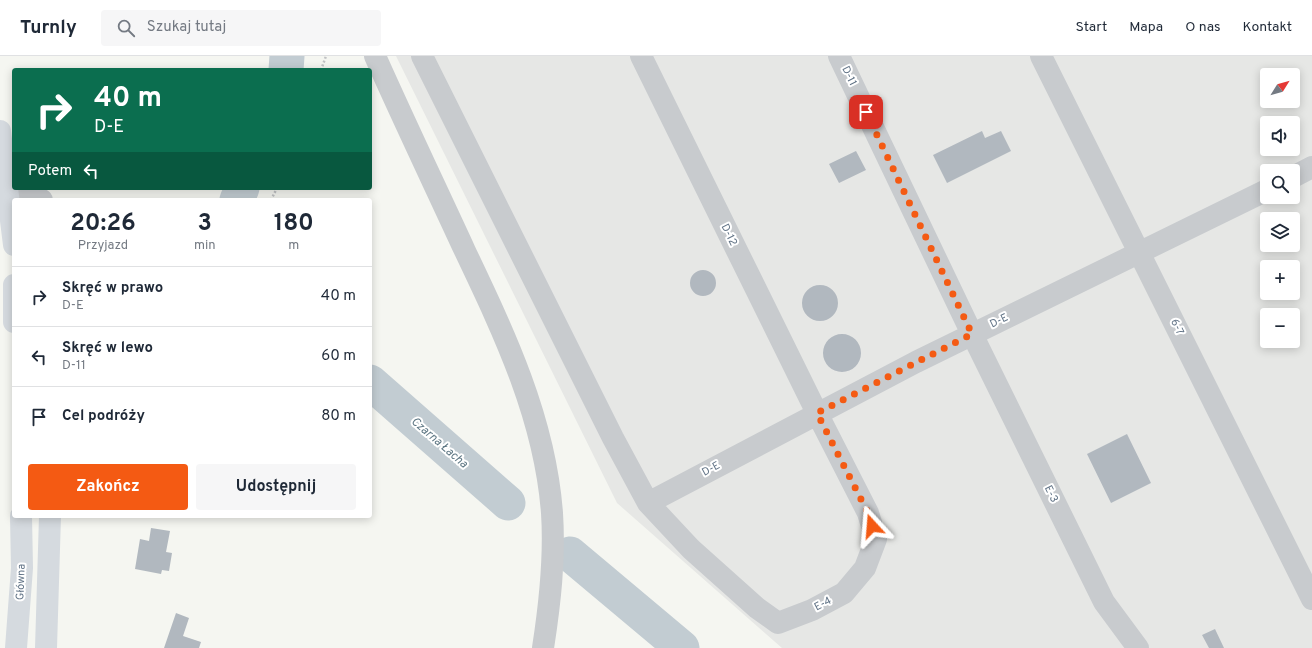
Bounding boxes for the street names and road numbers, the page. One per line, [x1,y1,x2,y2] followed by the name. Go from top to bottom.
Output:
[838,64,860,88] street label: D-11
[718,222,740,248] street label: D-12
[988,311,1010,331] street label: D-E
[1167,317,1187,338] street label: 6-7
[700,459,722,479] street label: D-E
[1041,483,1061,505] street label: E-3
[13,563,29,600] street label: Główna
[812,594,834,614] street label: E-4

